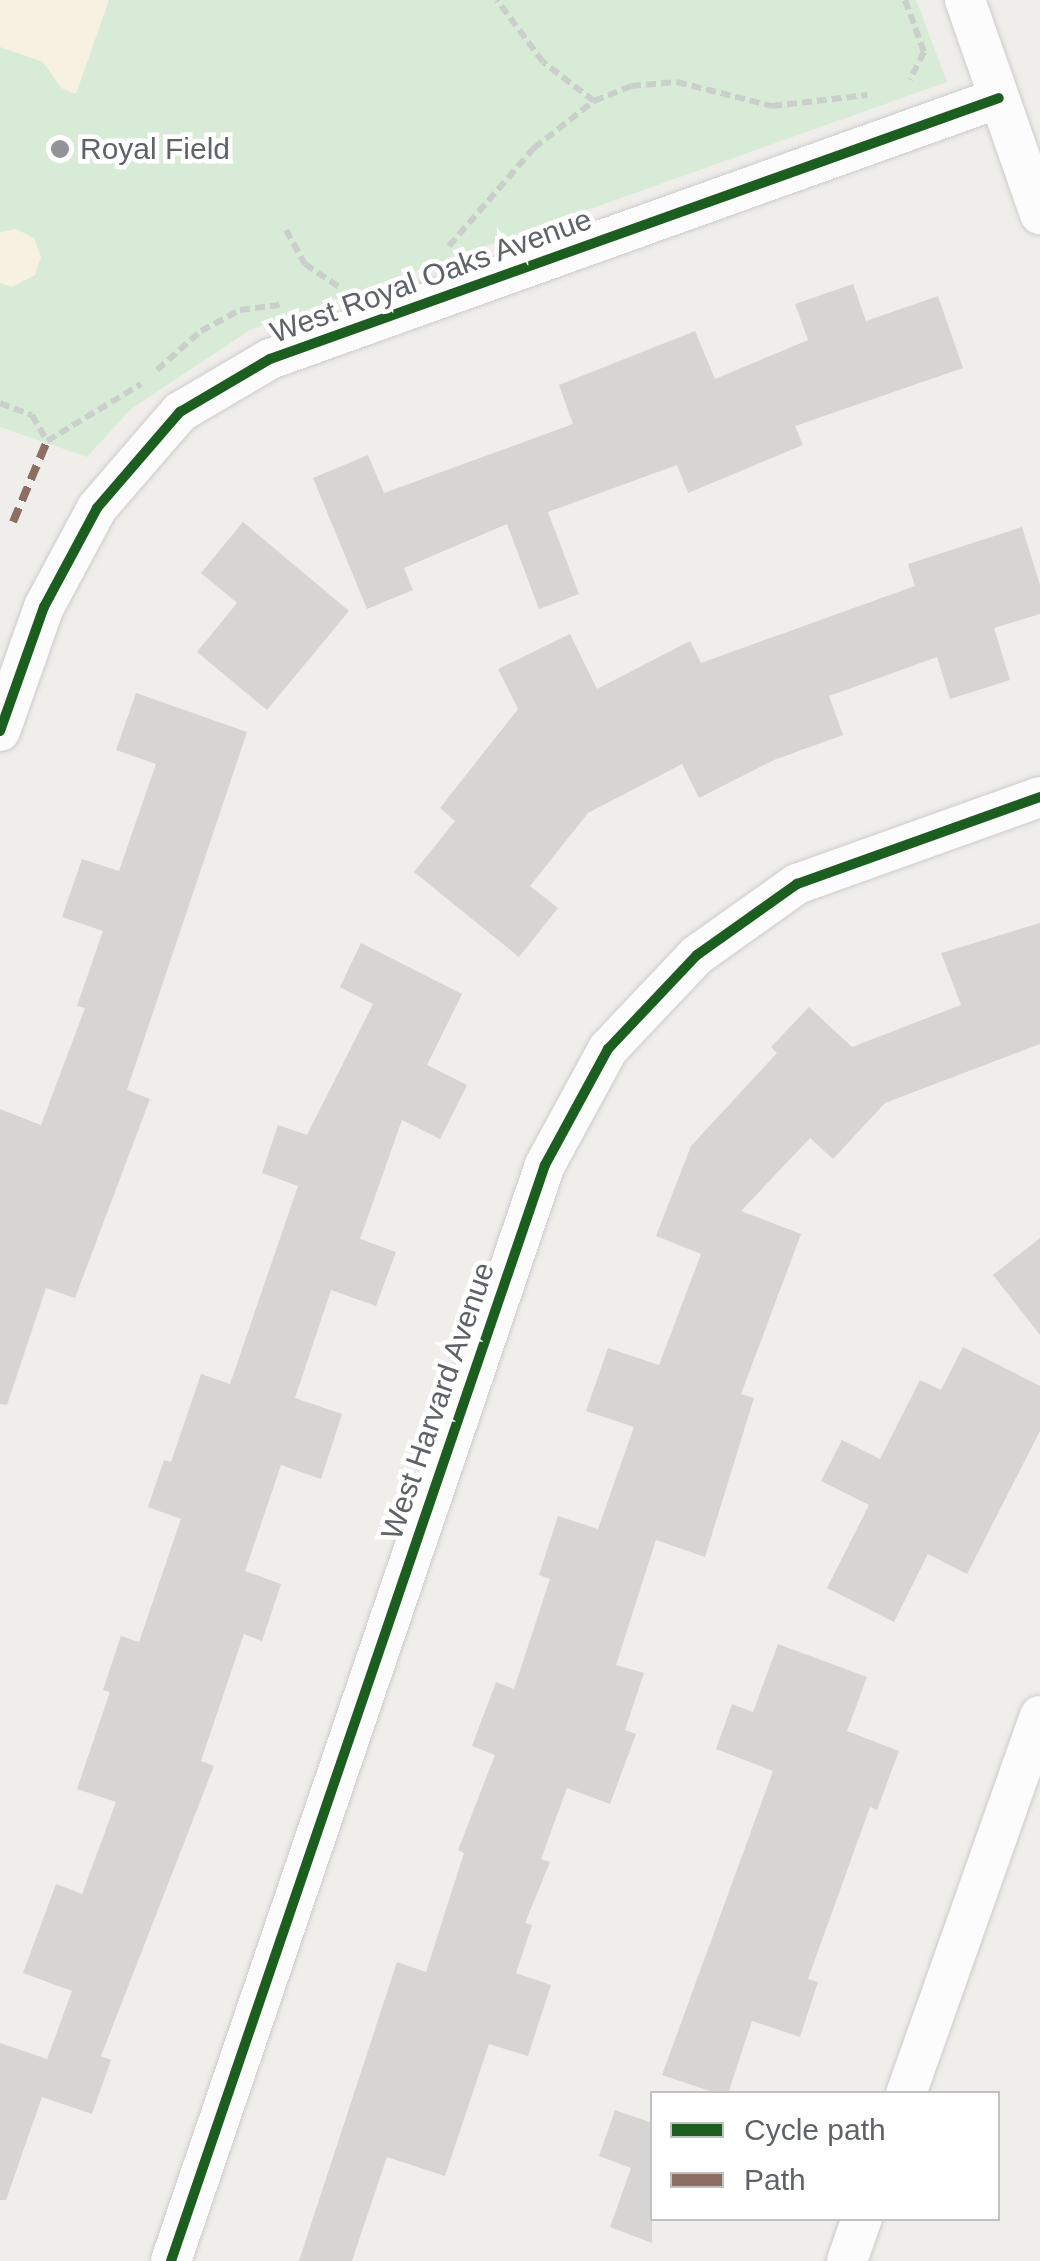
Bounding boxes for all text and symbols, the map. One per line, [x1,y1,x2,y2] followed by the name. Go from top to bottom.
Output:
[80,131,230,167] place label: Royal Field
[49,138,71,160] marker: Royal Field
[265,201,597,351] street label: West Royal Oaks Avenue
[373,1257,503,1545] street label: West Harvard Avenue
[650,2091,1000,2221] legend
[744,2113,886,2146] text: Cycle path
[744,2163,806,2196] text: Path

